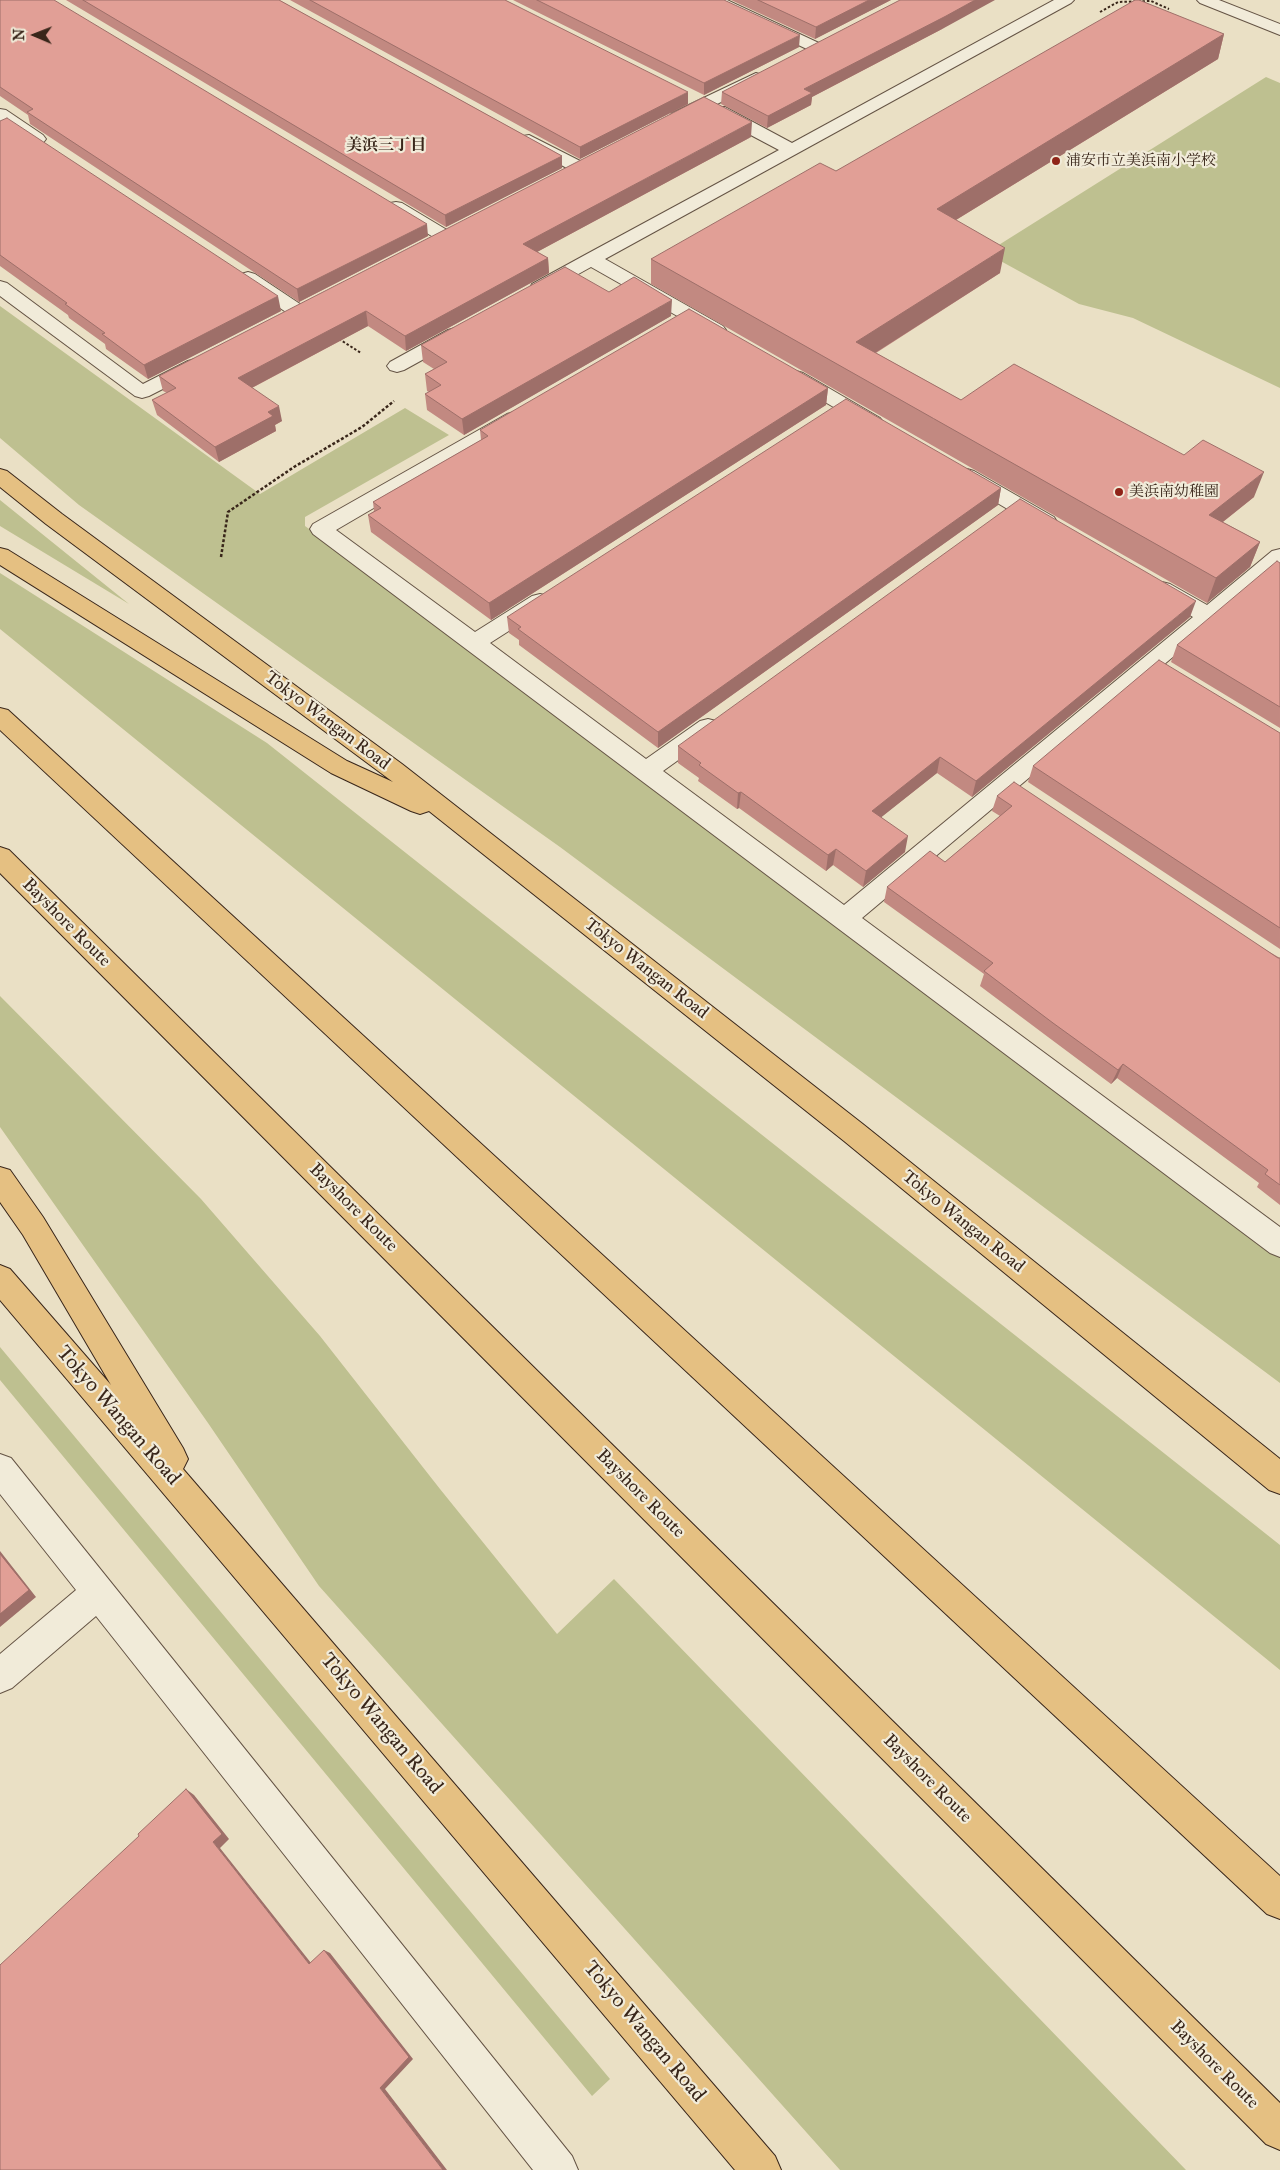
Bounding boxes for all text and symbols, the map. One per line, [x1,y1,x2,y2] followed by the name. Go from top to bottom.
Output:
[10,10,60,60] north arrow
[11,29,28,41] text: N
[346,136,426,156] district label: 美浜三丁目
[1066,152,1216,170] place label: 浦安市立美浜南小学校
[1050,155,1062,167] marker: 浦安市立美浜南小学校
[1129,483,1219,501] place label: 美浜南幼稚園
[1113,486,1125,498] marker: 美浜南幼稚園
[260,667,394,775] street label: Tokyo Wangan Road
[17,874,115,972] street label: Bayshore Route
[580,914,712,1024] street label: Tokyo Wangan Road
[304,1159,402,1257] street label: Bayshore Route
[897,1166,1029,1278] street label: Tokyo Wangan Road
[51,1341,185,1491] street label: Tokyo Wangan Road
[591,1445,689,1543] street label: Bayshore Route
[315,1648,447,1800] street label: Tokyo Wangan Road
[878,1730,976,1828] street label: Bayshore Route
[578,1956,710,2108] street label: Tokyo Wangan Road
[1165,2016,1263,2114] street label: Bayshore Route

